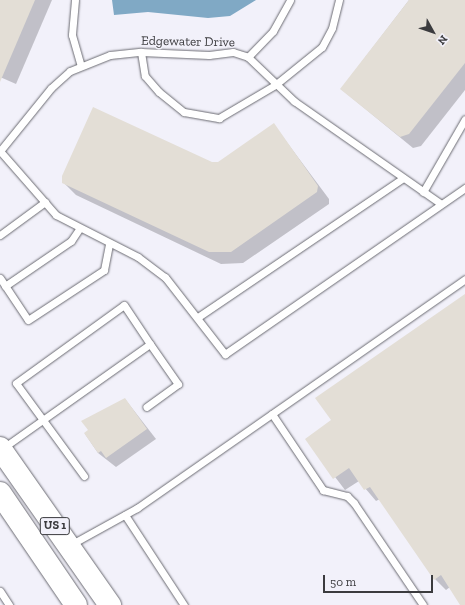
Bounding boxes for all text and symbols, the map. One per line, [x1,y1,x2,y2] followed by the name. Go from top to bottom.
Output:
[413,12,453,52] north arrow
[141,33,235,51] street label: Edgewater Drive
[435,33,450,47] text: N
[39,516,71,536] road number: US 1
[325,567,435,593] scale bar
[330,575,356,589] text: 50 m

